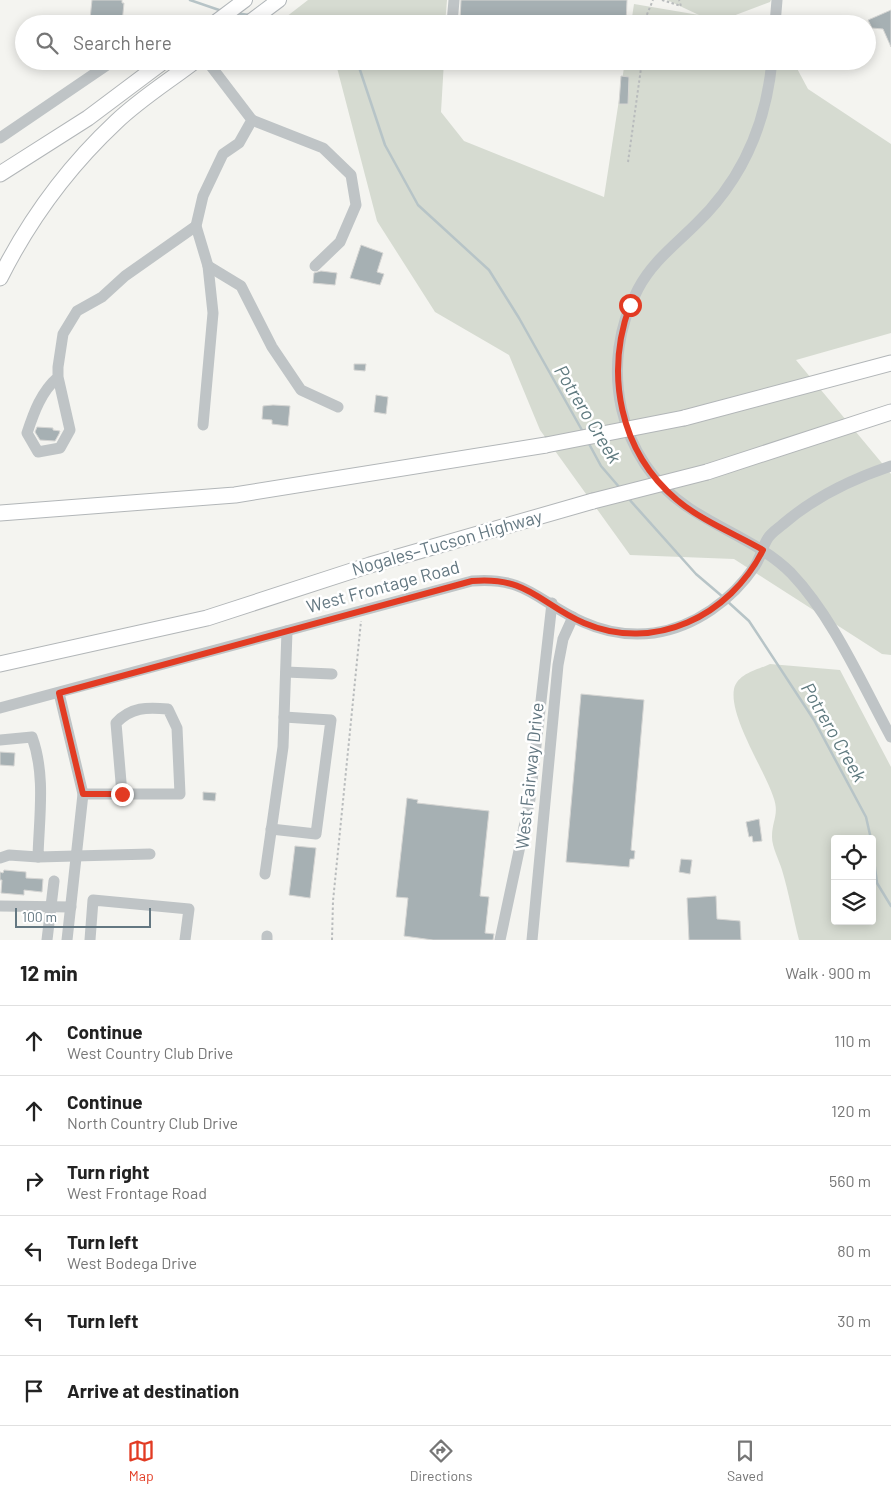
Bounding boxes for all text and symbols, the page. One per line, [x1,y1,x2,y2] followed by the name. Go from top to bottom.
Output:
[15,15,876,70] search box
[33,29,61,57] icon: search
[73,31,172,54] text: Search here
[619,294,642,317] route start
[550,360,627,468] water label: Potrero Creek
[349,504,544,580] street label: Nogales–Tucson Highway
[304,555,462,617] street label: West Frontage Road
[797,678,872,786] water label: Potrero Creek
[510,701,548,850] street label: West Fairway Drive
[111,783,134,806] route end
[831,835,876,925] map controls
[831,835,876,880] button: locate
[831,880,876,925] button: layers
[15,905,151,928] scale bar
[22,908,57,925] text: 100 m
[20,960,78,985] text: 12 min
[785,963,871,982] text: Walk · 900 m
[67,1020,143,1043] text: Continue
[20,1027,48,1055] icon: ahead
[834,1031,871,1050] text: 110 m
[67,1043,233,1062] text: West Country Club Drive
[67,1090,143,1113] text: Continue
[20,1097,48,1125] icon: ahead
[831,1101,871,1120] text: 120 m
[67,1113,238,1132] text: North Country Club Drive
[67,1160,149,1183] text: Turn right
[20,1167,48,1195] icon: right
[829,1171,871,1190] text: 560 m
[67,1183,207,1202] text: West Frontage Road
[67,1230,138,1253] text: Turn left
[20,1237,48,1265] icon: left
[837,1241,871,1260] text: 80 m
[67,1253,197,1272] text: West Bodega Drive
[20,1307,48,1335] icon: left
[67,1309,138,1332] text: Turn left
[837,1311,871,1330] text: 30 m
[20,1377,48,1405] icon: arrive
[67,1379,239,1402] text: Arrive at destination
[127,1437,155,1484] tab: Map
[410,1437,472,1484] tab: Directions
[727,1437,764,1484] tab: Saved

